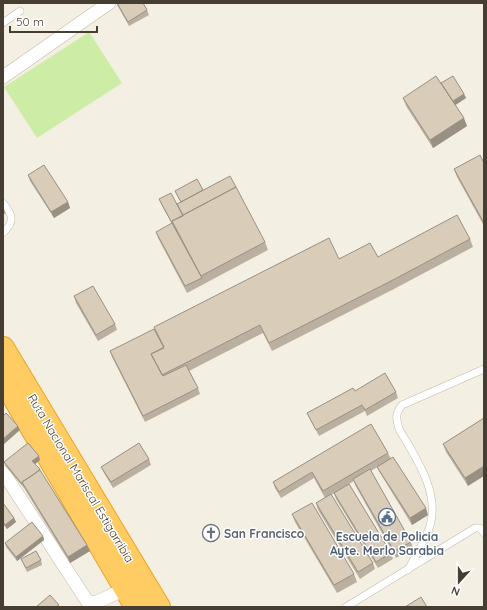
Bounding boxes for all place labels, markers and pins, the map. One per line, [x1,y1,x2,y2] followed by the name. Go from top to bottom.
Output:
[377,507,397,527] public building icon: Escuela de Policia Ayte. Merlo Sarabia
[201,523,221,543] church icon: San Francisco
[224,526,305,541] place label: San Francisco
[330,529,444,558] place label: Escuela de Policia Ayte. Merlo Sarabia

